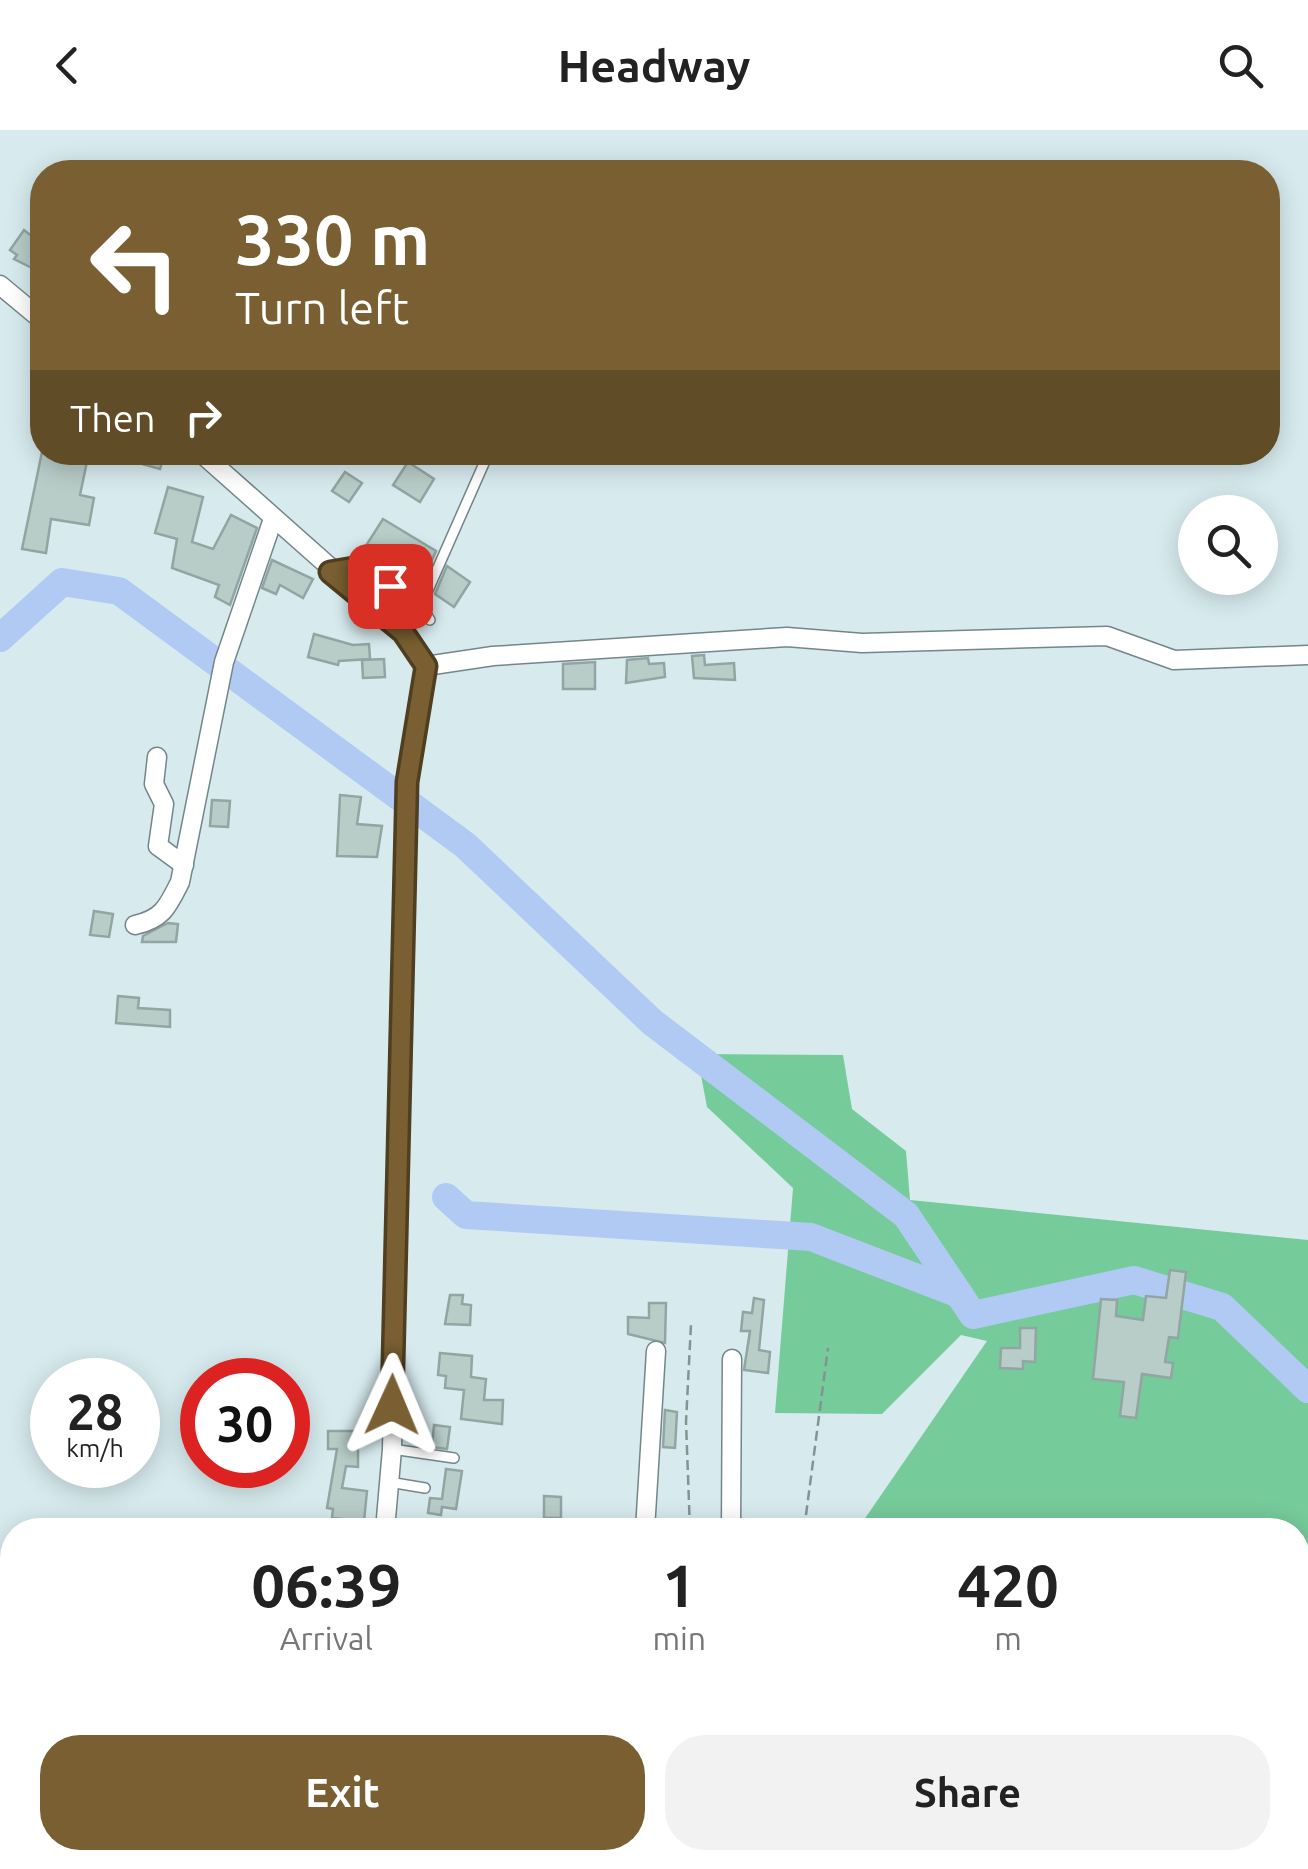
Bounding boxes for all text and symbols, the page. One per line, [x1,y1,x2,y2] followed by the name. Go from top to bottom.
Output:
[40,38,95,93] icon: back
[1213,38,1268,93] icon: search
[558,40,750,91] text: Headway
[70,200,200,330] icon: left
[235,200,430,278] text: 330 m
[235,282,409,333] text: Turn left
[176,390,231,445] icon: right
[70,397,156,439] text: Then
[1178,495,1278,595] map controls
[1178,495,1278,595] button: search
[348,544,433,629] pin
[363,559,418,614] icon: arrive
[340,1353,444,1457] position arrow
[180,1358,310,1488] speed limit sign: 30
[67,1383,123,1439] text: 28
[66,1434,124,1462] text: km/h
[251,1551,401,1618] text: 06:39
[662,1551,696,1618] text: 1
[957,1551,1059,1618] text: 420
[280,1620,373,1656] text: Arrival
[652,1620,706,1656] text: min
[994,1620,1022,1656] text: m
[40,1735,645,1850] button: Exit
[665,1735,1270,1850] button: Share

